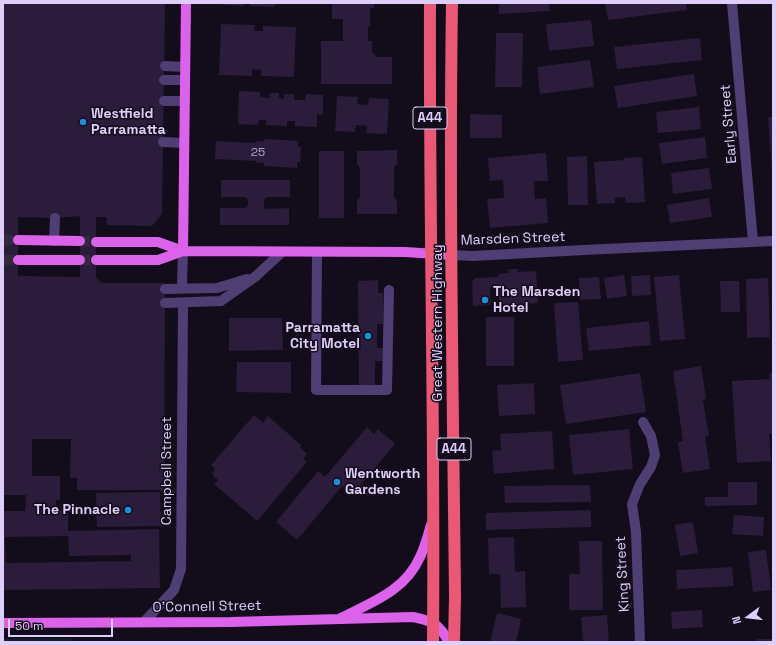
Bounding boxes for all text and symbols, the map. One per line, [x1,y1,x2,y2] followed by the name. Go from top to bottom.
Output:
[717,84,741,164] street label: Early Street
[91,106,166,138] place label: Westfield Parramatta
[413,107,447,129] road number: A44
[78,117,88,127] marker: Westfield Parramatta
[251,146,265,160] house number: 25
[460,229,566,249] street label: Marsden Street
[430,244,446,402] street label: Great Western Highway
[493,284,580,316] place label: The Marsden Hotel
[480,295,490,305] marker: The Marsden Hotel
[285,320,360,352] place label: Parramatta City Motel
[363,331,373,341] marker: Parramatta City Motel
[159,417,175,525] street label: Campbell Street
[437,438,471,460] road number: A44
[345,466,420,498] place label: Wentworth Gardens
[332,477,342,487] marker: Wentworth Gardens
[34,502,120,518] place label: The Pinnacle
[123,505,133,515] marker: The Pinnacle
[613,536,633,612] street label: King Street
[728,597,768,637] north arrow
[152,598,262,616] street label: O'Connell Street
[10,611,115,637] scale bar
[729,615,744,625] text: N
[15,618,43,634] text: 50 m

